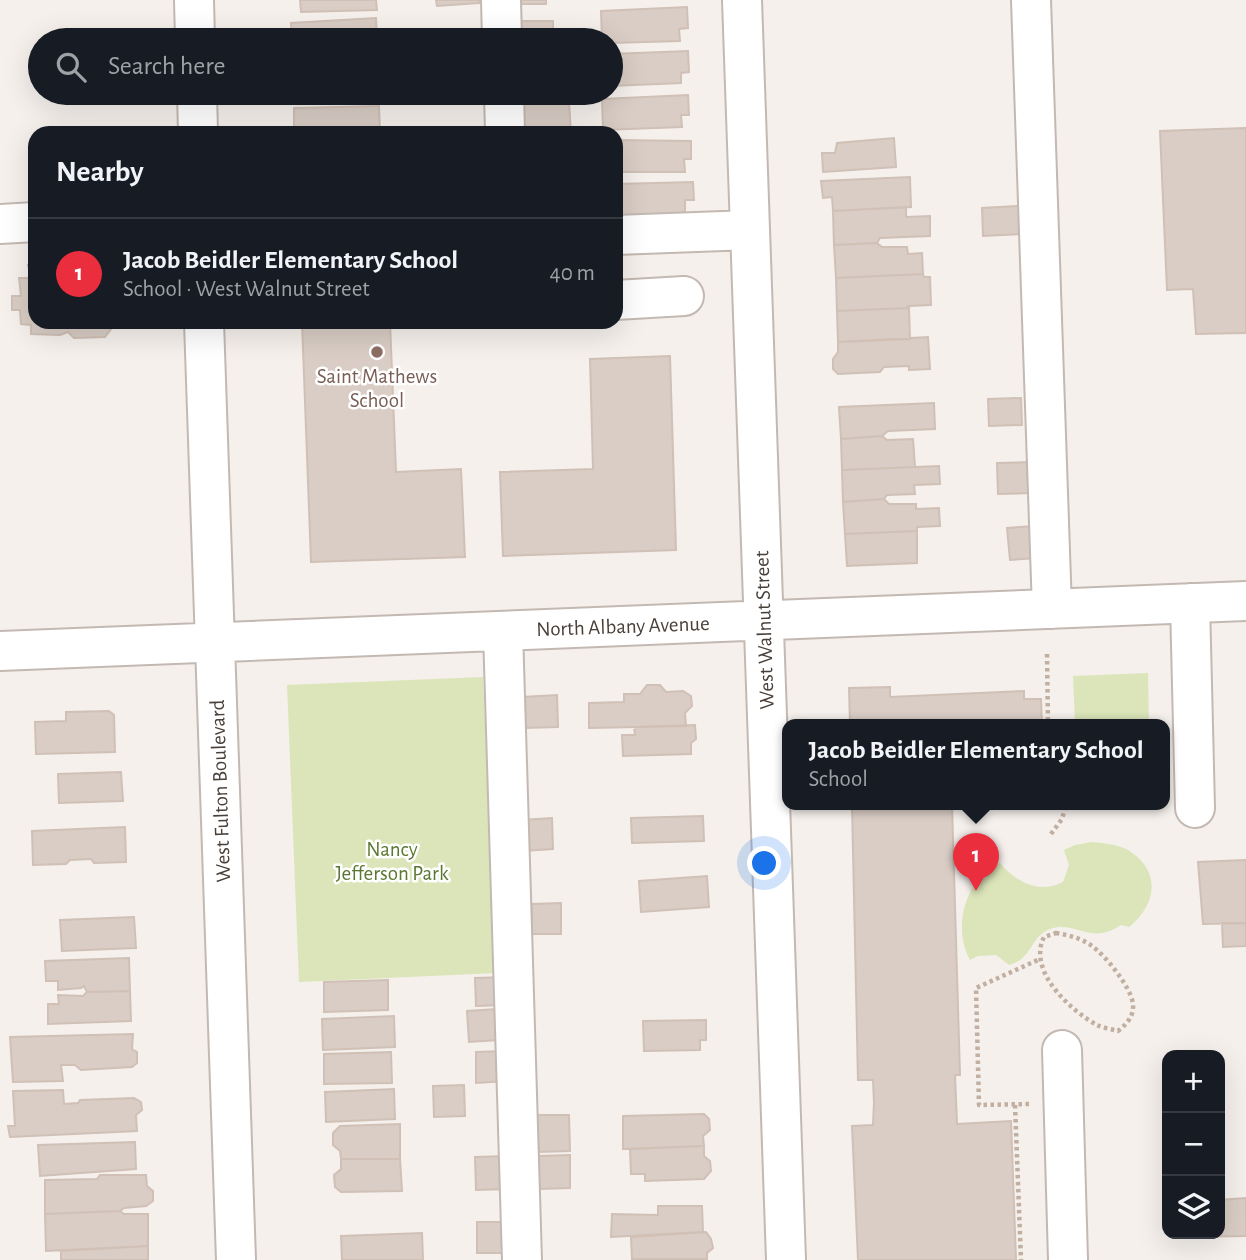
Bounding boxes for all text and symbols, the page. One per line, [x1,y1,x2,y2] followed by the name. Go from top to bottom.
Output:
[28,28,623,105] search box
[52,48,90,86] icon: search
[108,53,226,79] text: Search here
[56,157,144,187] text: Nearby
[123,247,458,273] text: Jacob Beidler Elementary School
[75,262,83,285] text: 1
[550,262,595,285] text: 40 m
[123,278,370,301] text: School · West Walnut Street
[369,344,385,360] marker: Saint Mathews School
[317,366,437,411] place label: Saint Mathews School
[751,550,778,710] street label: West Walnut Street
[536,613,710,640] street label: North Albany Avenue
[207,699,234,883] street label: West Fulton Boulevard
[782,719,1170,810] popup
[808,737,1144,763] text: Jacob Beidler Elementary School
[808,768,868,791] text: School
[953,833,999,891] pin: 1
[336,839,449,884] park label: Nancy Jefferson Park
[747,846,781,880] your location
[1162,1050,1225,1239] map controls
[1162,1050,1225,1113] button: +
[1162,1113,1225,1176] button: −
[1162,1176,1225,1239] button: layers

